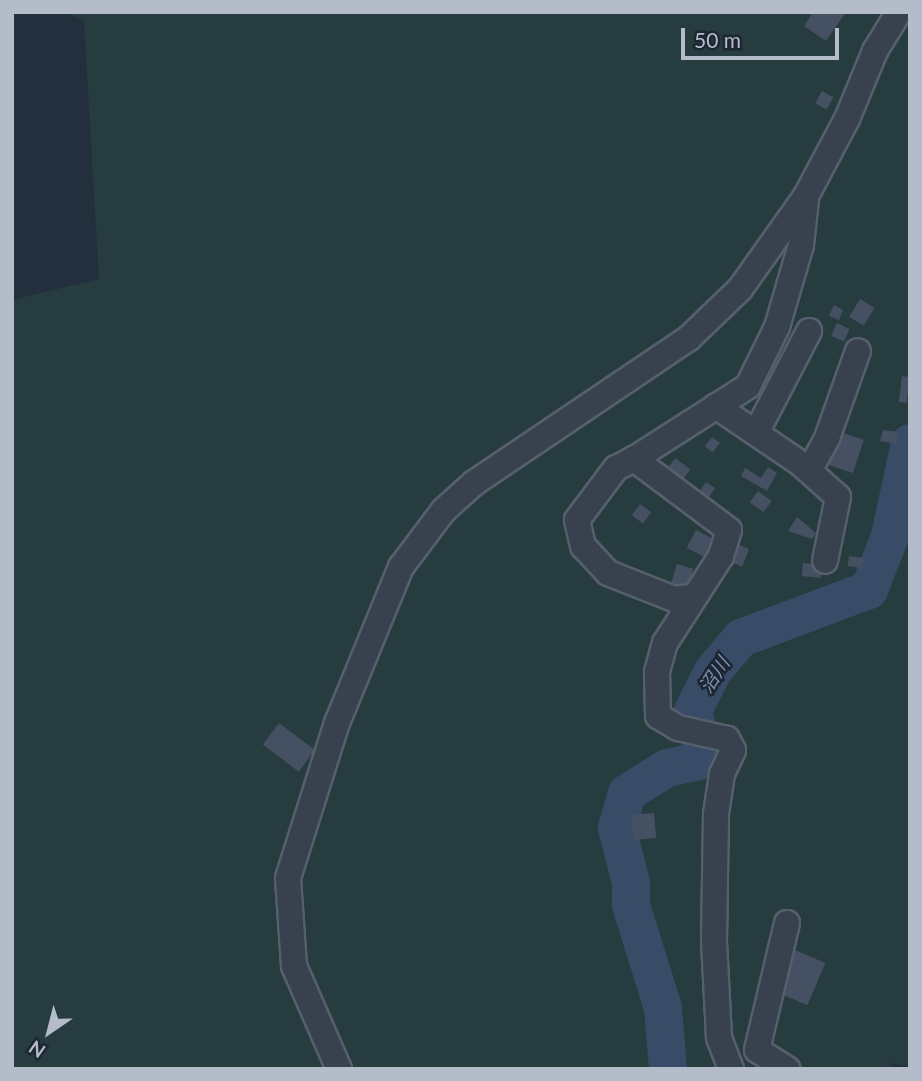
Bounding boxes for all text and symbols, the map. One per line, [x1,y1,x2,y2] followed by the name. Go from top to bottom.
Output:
[684,14,842,58] scale bar
[694,27,741,52] text: 50 m
[694,653,734,697] water label: 沼川
[14,997,84,1067] north arrow
[24,1036,49,1063] text: N

